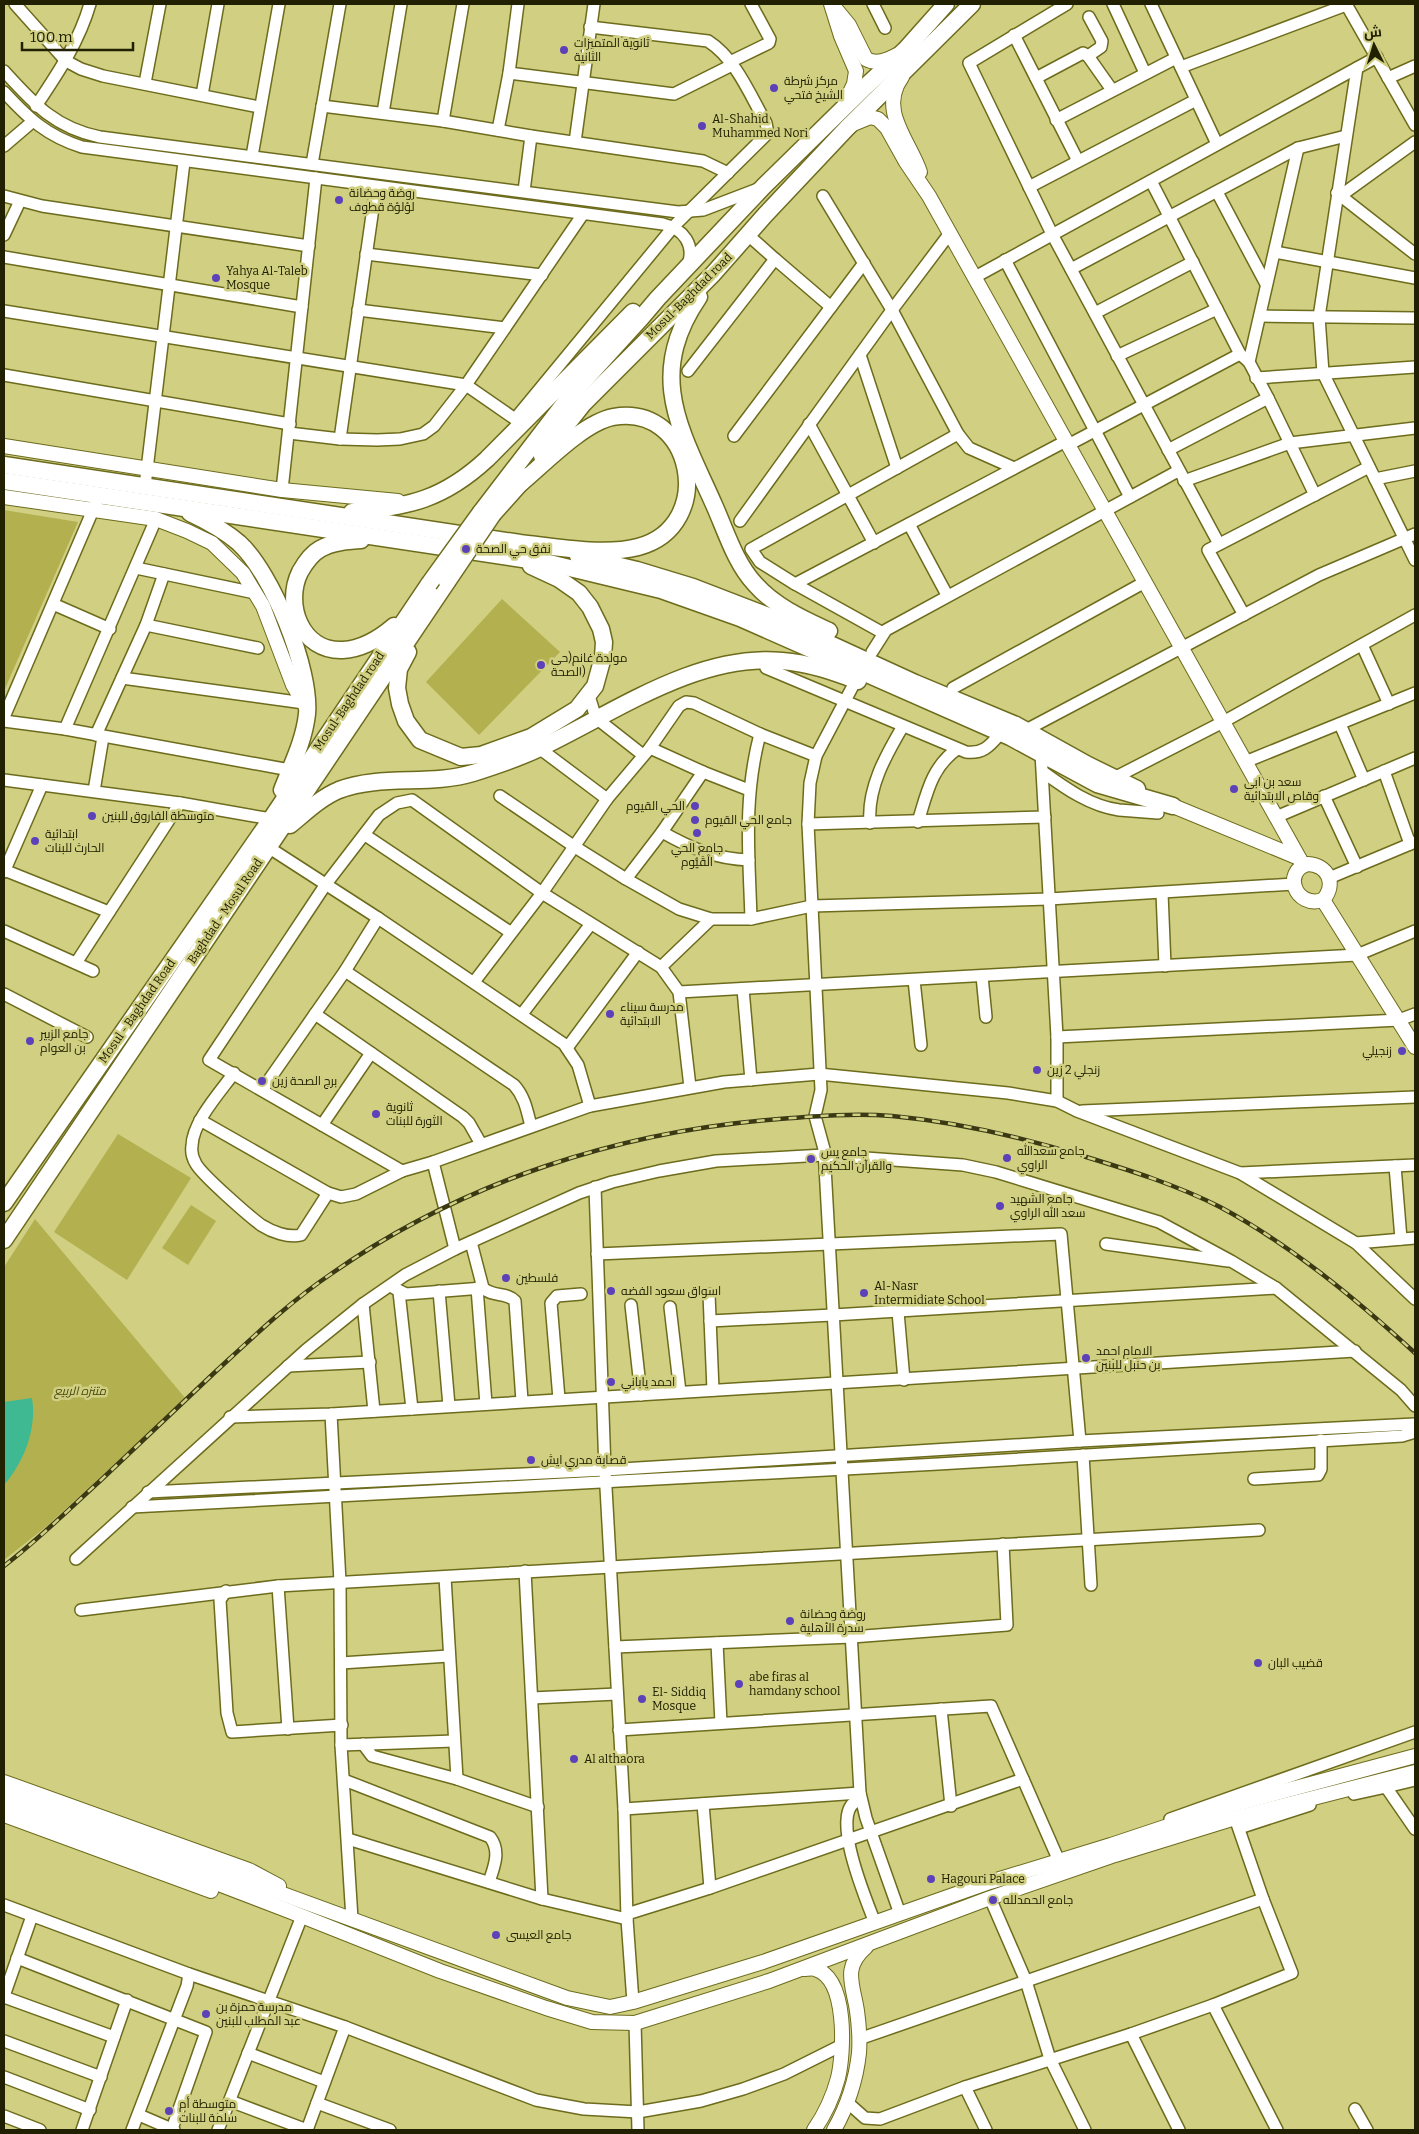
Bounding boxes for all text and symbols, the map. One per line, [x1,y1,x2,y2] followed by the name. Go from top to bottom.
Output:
[22,20,134,52] scale bar
[1349,20,1399,70] north arrow
[1363,23,1383,42] text: ش
[30,28,73,46] text: 100 m
[574,36,650,64] place label: ثانوية المتميزات الثانية
[558,44,570,56] marker: ثانوية المتميزات الثانية
[784,74,843,105] place label: مركز شرطة الشيخ فتحي
[768,82,780,94] marker: مركز شرطة الشيخ فتحي
[712,112,808,140] place label: Al-Shahid Muhammed Nori
[696,120,708,132] marker: Al-Shahid Muhammed Nori
[349,186,415,214] place label: روضة وحضانة لؤلؤة قطوف
[333,194,345,206] marker: روضة وحضانة لؤلؤة قطوف
[643,250,735,342] street label: Mosul-Baghdad road
[226,264,308,292] place label: Yahya Al-Taleb Mosque
[210,272,222,284] marker: Yahya Al-Taleb Mosque
[476,542,551,559] place label: نفق حي الصحة
[460,543,472,555] marker: نفق حي الصحة
[311,649,387,753] street label: Mosul-Baghdad road
[551,650,628,679] place label: مولدة غانم(حي الصحة)
[535,659,547,671] marker: مولدة غانم(حي الصحة)
[1244,775,1319,803] place label: سعد بن ابي وقاص الابتدائية
[1228,783,1240,795] marker: سعد بن ابي وقاص الابتدائية
[626,799,685,816] place label: الحي القيوم
[689,800,701,812] marker: الحي القيوم
[102,809,215,823] place label: متوسطة الفاروق للبنين
[86,810,98,822] marker: متوسطة الفاروق للبنين
[705,813,792,830] place label: جامع الحي القيوم
[689,814,701,826] marker: جامع الحي القيوم
[45,827,104,855] place label: ابتدائية الحارث للبنات
[691,827,703,839] marker: جامع الحي الْقَيُّوم
[29,835,41,847] marker: ابتدائية الحارث للبنات
[671,841,723,870] place label: جامع الحي الْقَيُّوم
[185,856,265,966] street label: Baghdad - Mosul Road
[96,956,178,1066] street label: Mosul - Baghdad Road
[620,1000,684,1028] place label: مدرسة سيناء الابتدائية
[604,1008,616,1020] marker: مدرسة سيناء الابتدائية
[39,1027,88,1056] place label: جامع الزبير بن العوام
[24,1035,36,1047] marker: جامع الزبير بن العوام
[1362,1044,1392,1061] place label: زنجيلي
[1396,1045,1408,1057] marker: زنجيلي
[1047,1063,1100,1080] place label: زنجلي 2 زين
[1031,1064,1043,1076] marker: زنجلي 2 زين
[272,1074,337,1089] place label: برج الصحة زين
[256,1075,268,1087] marker: برج الصحة زين
[386,1100,443,1128] place label: ثانوية الثورة للبنات
[370,1108,382,1120] marker: ثانوية الثورة للبنات
[1017,1143,1085,1175] place label: جامع سعدالله الراوي
[821,1145,892,1174] place label: جامع يس والقرآن الحكيم
[1001,1152,1013,1164] marker: جامع سعدالله الراوي
[805,1153,817,1165] marker: جامع يس والقرآن الحكيم
[1010,1192,1085,1223] place label: جامع الشهيد سعد الله الراوي
[994,1200,1006,1212] marker: جامع الشهيد سعد الله الراوي
[516,1271,558,1285] place label: فلسطين
[500,1272,512,1284] marker: فلسطين
[874,1279,985,1307] place label: Al-Nasr Intermidiate School
[621,1284,721,1298] place label: اسواق سعود الفضه
[605,1285,617,1297] marker: اسواق سعود الفضه
[858,1287,870,1299] marker: Al-Nasr Intermidiate School
[1096,1344,1160,1372] place label: الامام احمد بن حنبل للبنين
[1080,1352,1092,1364] marker: الامام احمد بن حنبل للبنين
[621,1375,675,1392] place label: احمد ياباني
[605,1376,617,1388] marker: احمد ياباني
[53,1384,106,1399] park label: متنزه الربيع
[541,1453,626,1470] place label: قصابة مدري ايش
[525,1454,537,1466] marker: قصابة مدري ايش
[800,1607,866,1635] place label: روضة وحضانة سدرة الأهلية
[784,1615,796,1627] marker: روضة وحضانة سدرة الأهلية
[1268,1656,1323,1670] place label: قضيب البان
[1252,1657,1264,1669] marker: قضيب البان
[749,1670,841,1698] place label: abe firas al hamdany school
[733,1678,745,1690] marker: abe firas al hamdany school
[652,1685,706,1713] place label: El- Siddiq Mosque
[636,1693,648,1705] marker: El- Siddiq Mosque
[584,1752,645,1766] place label: Al althaora
[568,1753,580,1765] marker: Al althaora
[941,1872,1025,1886] place label: Hagouri Palace
[925,1873,937,1885] marker: Hagouri Palace
[1003,1893,1073,1908] place label: جامع الحمدلله
[987,1894,999,1906] marker: جامع الحمدلله
[506,1928,571,1943] place label: جامع العيسى
[490,1929,502,1941] marker: جامع العيسى
[216,2000,301,2028] place label: مدرسة حمزة بن عبد المطلب للبنين
[200,2008,212,2020] marker: مدرسة حمزة بن عبد المطلب للبنين
[179,2096,237,2125] place label: متوسطة أم سلمة للبنات
[163,2105,175,2117] marker: متوسطة أم سلمة للبنات

